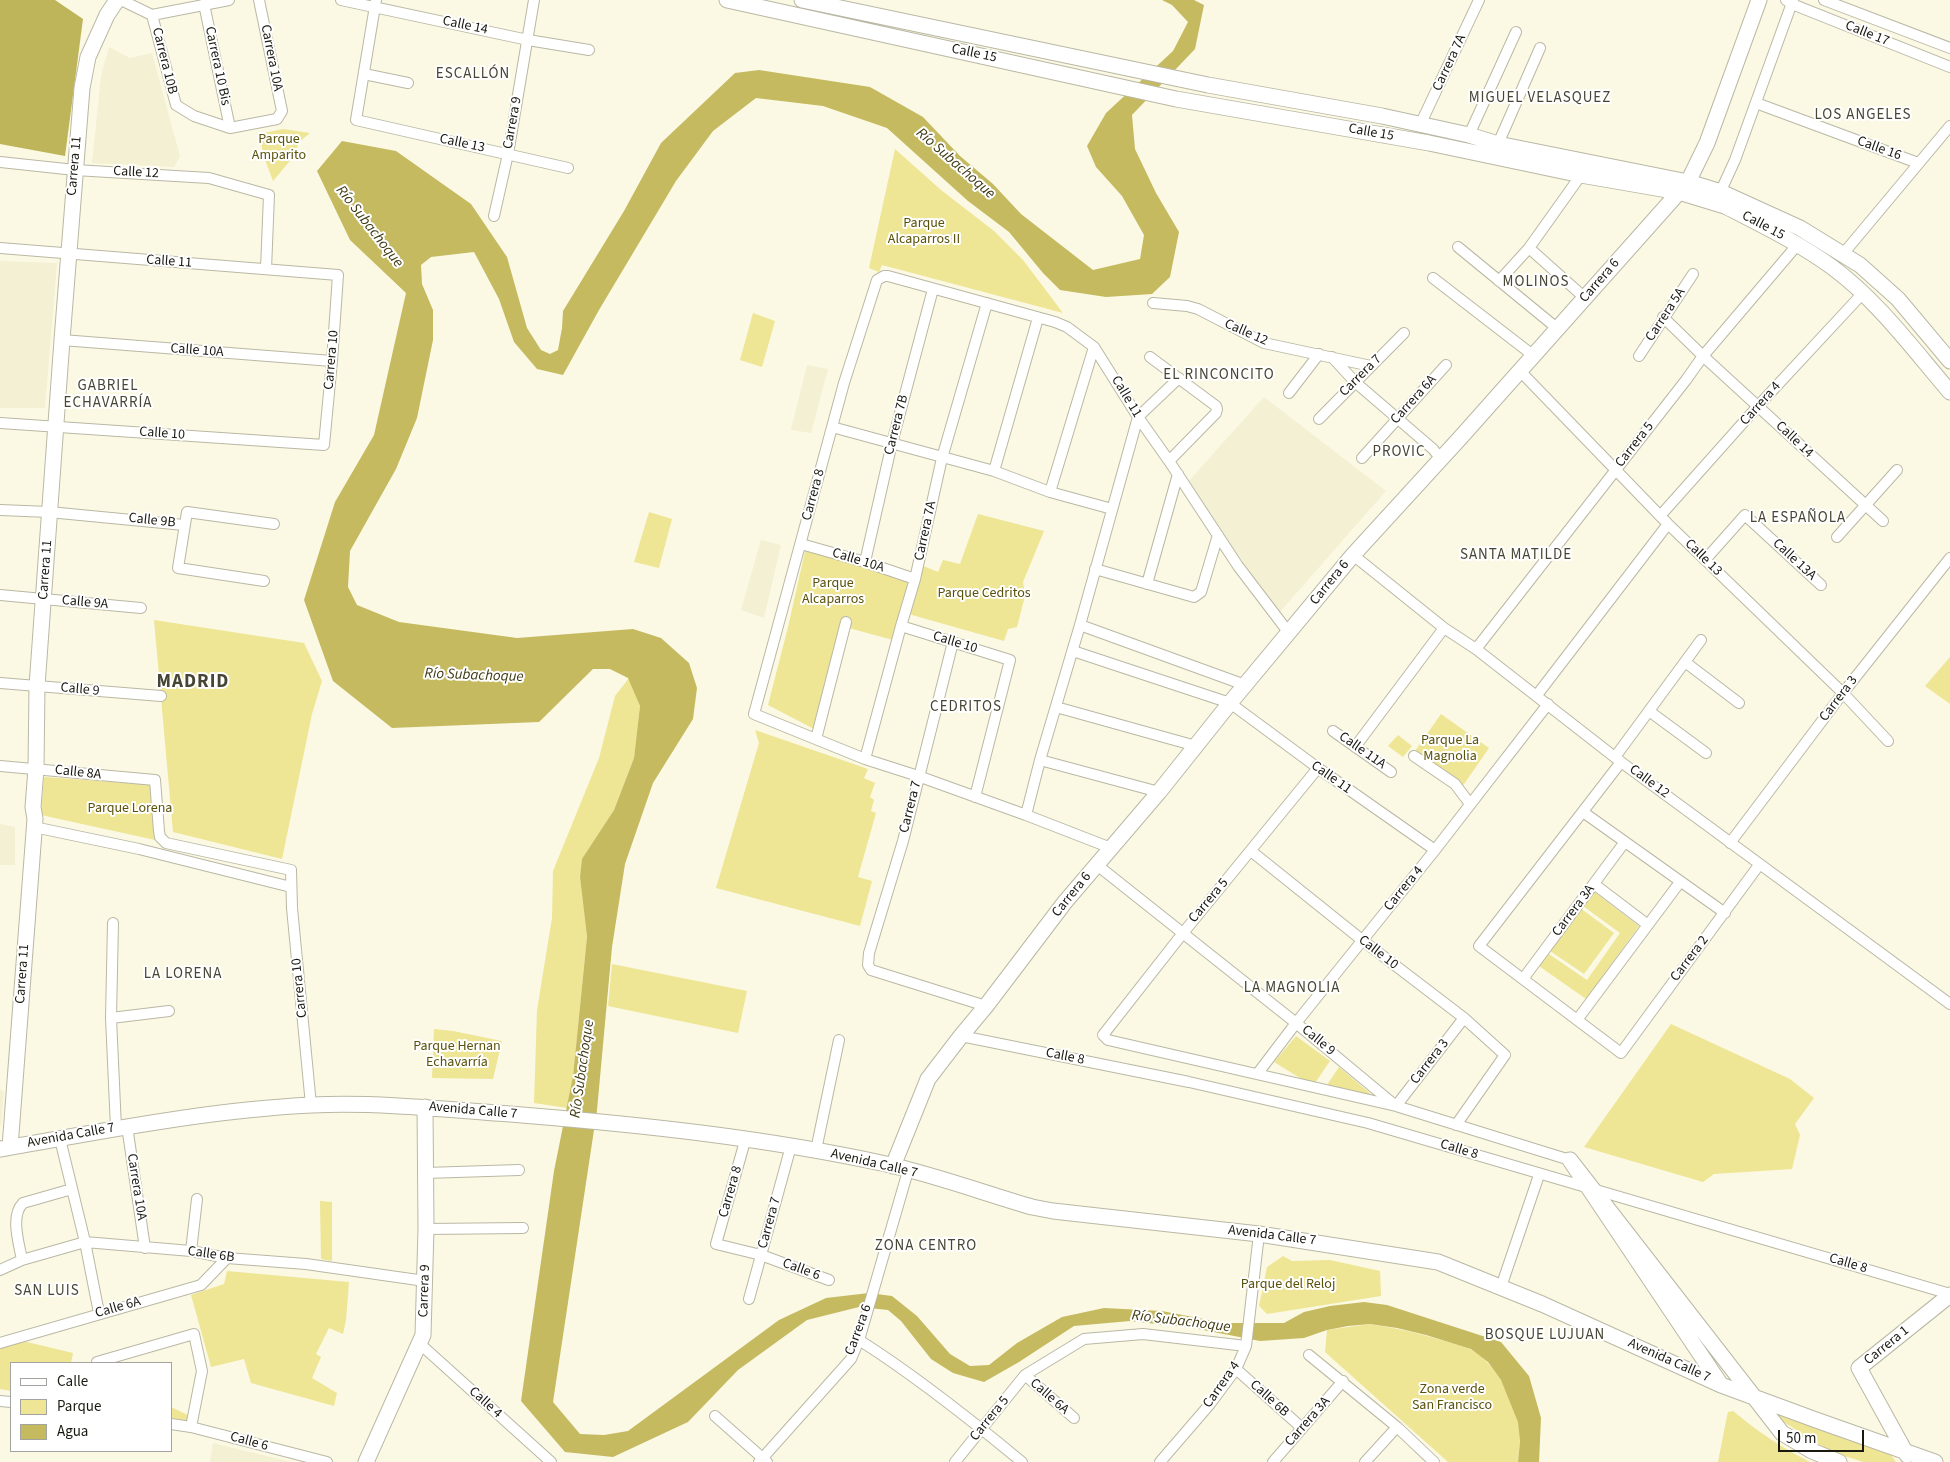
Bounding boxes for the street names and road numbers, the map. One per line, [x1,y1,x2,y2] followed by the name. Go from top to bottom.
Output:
[441,13,489,39] street label: Calle 14
[1843,18,1891,50] street label: Calle 17
[256,23,286,93] street label: Carrera 10A
[200,25,234,107] street label: Carrera 10 Bis
[148,26,180,96] street label: Carrera 10B
[1430,32,1470,94] street label: Carrera 7A
[950,41,998,67] street label: Calle 15
[500,95,526,151] street label: Carrera 9
[1347,121,1395,145] street label: Calle 15
[438,131,486,157] street label: Calle 13
[1855,133,1903,165] street label: Calle 16
[64,135,86,197] street label: Carrera 11
[113,163,159,183] street label: Calle 12
[1739,208,1787,244] street label: Calle 15
[146,252,192,272] street label: Calle 11
[1576,256,1624,306] street label: Carrera 6
[1642,285,1690,345] street label: Carrera 5A
[1222,316,1270,350] street label: Calle 12
[321,329,343,391] street label: Carrera 10
[170,341,224,361] street label: Calle 10A
[1336,351,1386,401] street label: Carrera 7
[1388,372,1440,428] street label: Carrera 6A
[1107,373,1145,421] street label: Calle 11
[1737,379,1785,429] street label: Carrera 4
[881,393,913,457] street label: Carrera 7B
[1772,418,1816,462] street label: Calle 14
[1612,419,1658,471] street label: Carrera 5
[139,424,185,444] street label: Calle 10
[799,467,829,523] street label: Carrera 8
[911,500,941,562] street label: Carrera 7A
[128,510,176,532] street label: Calle 9B
[1681,536,1725,580] street label: Calle 13
[1769,536,1819,584] street label: Calle 13A
[36,540,56,600] street label: Carrera 11
[830,545,886,577] street label: Calle 10A
[1307,557,1353,609] street label: Carrera 6
[61,593,109,613] street label: Calle 9A
[931,628,979,658] street label: Calle 10
[1816,673,1862,725] street label: Carrera 3
[60,680,100,700] street label: Calle 9
[1335,729,1389,773] street label: Calle 11A
[1307,758,1355,798] street label: Calle 11
[1626,761,1672,803] street label: Calle 12
[54,762,102,784] street label: Calle 8A
[896,779,926,835] street label: Carrera 7
[1381,863,1427,915] street label: Carrera 4
[1049,869,1095,921] street label: Carrera 6
[1186,875,1232,927] street label: Carrera 5
[1549,882,1599,940] street label: Carrera 3A
[1355,932,1401,974] street label: Calle 10
[1667,933,1713,985] street label: Carrera 2
[13,944,33,1004] street label: Carrera 11
[289,957,311,1019] street label: Carrera 10
[1298,1022,1338,1060] street label: Calle 9
[1407,1036,1453,1088] street label: Carrera 3
[1044,1045,1086,1069] street label: Calle 8
[428,1099,518,1123] street label: Avenida Calle 7
[26,1120,116,1152] street label: Avenida Calle 7
[1438,1136,1480,1164] street label: Calle 8
[829,1146,919,1182] street label: Avenida Calle 7
[122,1152,150,1222] street label: Carrera 10A
[716,1164,746,1220] street label: Carrera 8
[755,1195,785,1251] street label: Carrera 7
[1227,1222,1317,1250] street label: Avenida Calle 7
[186,1243,236,1267] street label: Calle 6B
[1827,1251,1869,1277] street label: Calle 8
[780,1255,822,1285] street label: Calle 6
[416,1264,434,1318] street label: Carrera 9
[93,1294,143,1322] street label: Calle 6A
[842,1302,876,1358] street label: Carrera 6
[1861,1323,1913,1369] street label: Carrera 1
[1625,1335,1713,1387] street label: Avenida Calle 7
[1200,1359,1244,1411] street label: Carrera 4
[1026,1375,1072,1419] street label: Calle 6A
[1246,1377,1292,1421] street label: Calle 6B
[465,1384,505,1422] street label: Calle 4
[967,1393,1013,1445] street label: Carrera 5
[1282,1394,1334,1450] street label: Carrera 3A
[228,1429,270,1455] street label: Calle 6

